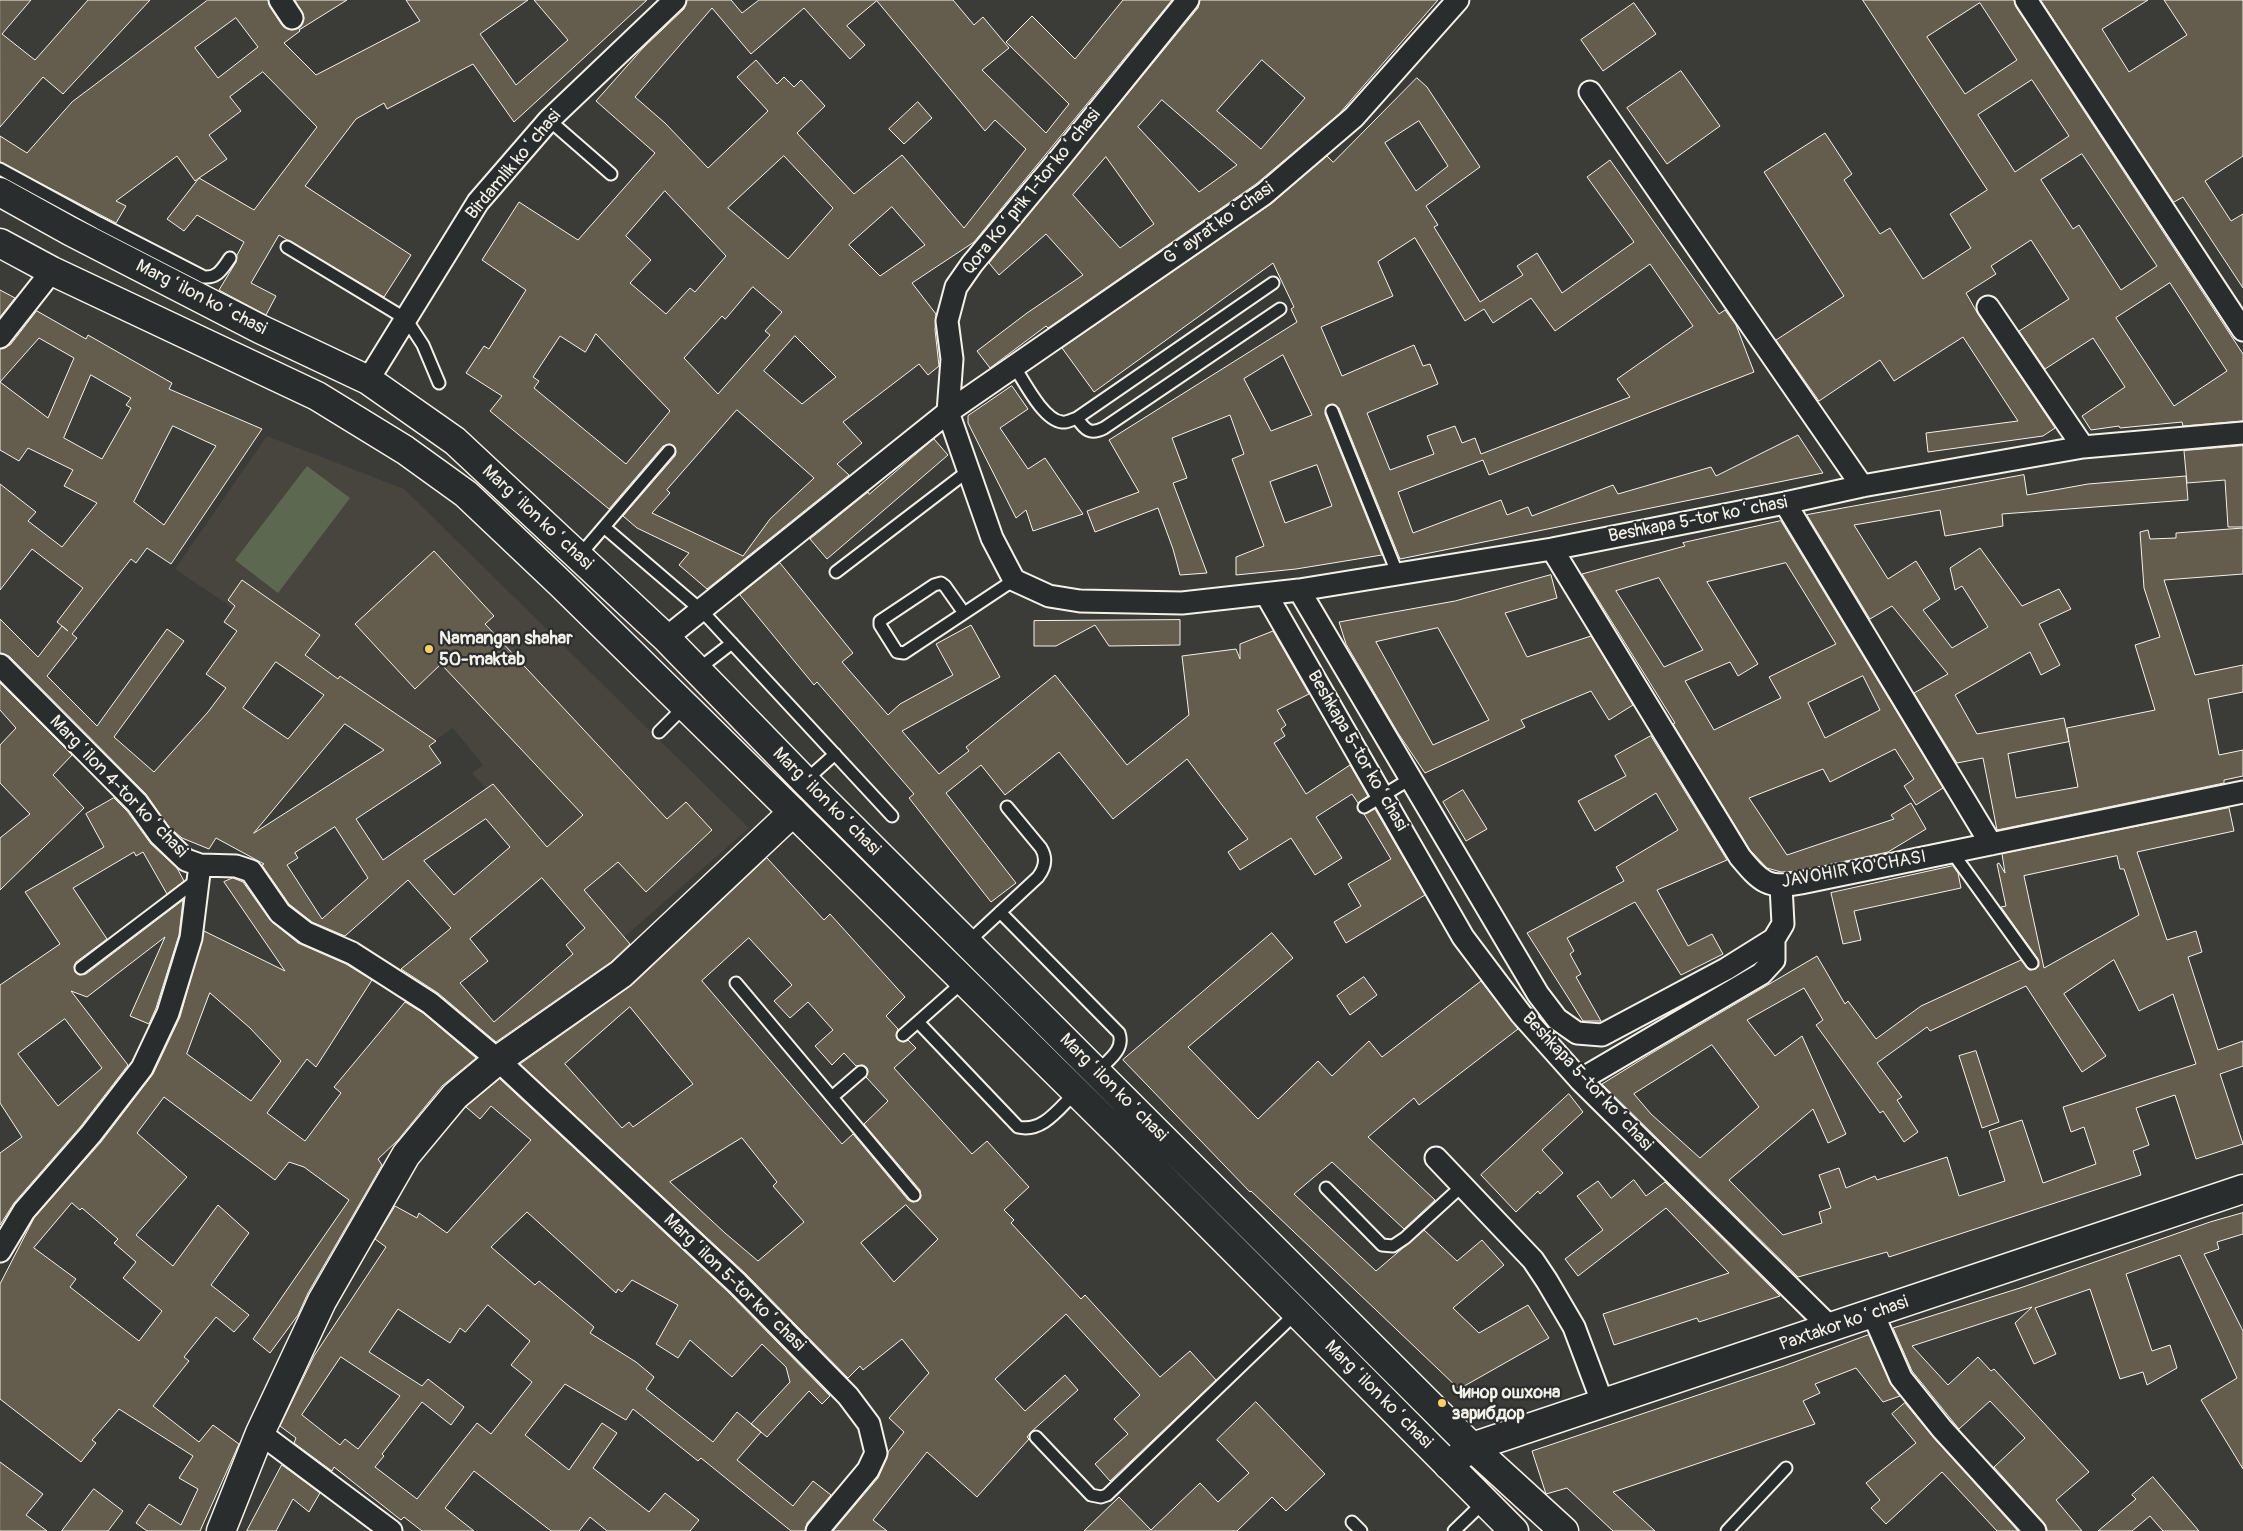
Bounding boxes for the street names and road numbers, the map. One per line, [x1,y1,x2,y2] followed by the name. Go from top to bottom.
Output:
[958,105,1106,279] street label: Qora Koʻprik 1-tor koʻchasi
[462,106,566,224] street label: Birdamlik koʻchasi
[1160,178,1278,270] street label: Gʻayrat koʻchasi
[132,256,270,340] street label: Margʻilon koʻchasi
[477,461,597,575] street label: Margʻilon koʻchasi
[1607,492,1789,548] street label: Beshkapa 5-tor koʻchasi
[1302,667,1412,835] street label: Beshkapa 5-tor koʻchasi
[45,711,191,863] street label: Margʻilon 4-tor koʻchasi
[768,744,884,860] street label: Margʻilon koʻchasi
[1780,847,1928,893] street label: JAVOHIR KO'CHASI
[1517,1008,1657,1156] street label: Beshkapa 5-tor koʻchasi
[1055,1030,1171,1146] street label: Margʻilon koʻchasi
[659,1210,809,1356] street label: Margʻilon 5-tor koʻchasi
[1777,1292,1911,1356] street label: Paxtakor koʻchasi
[1320,1337,1436,1453] street label: Margʻilon koʻchasi

